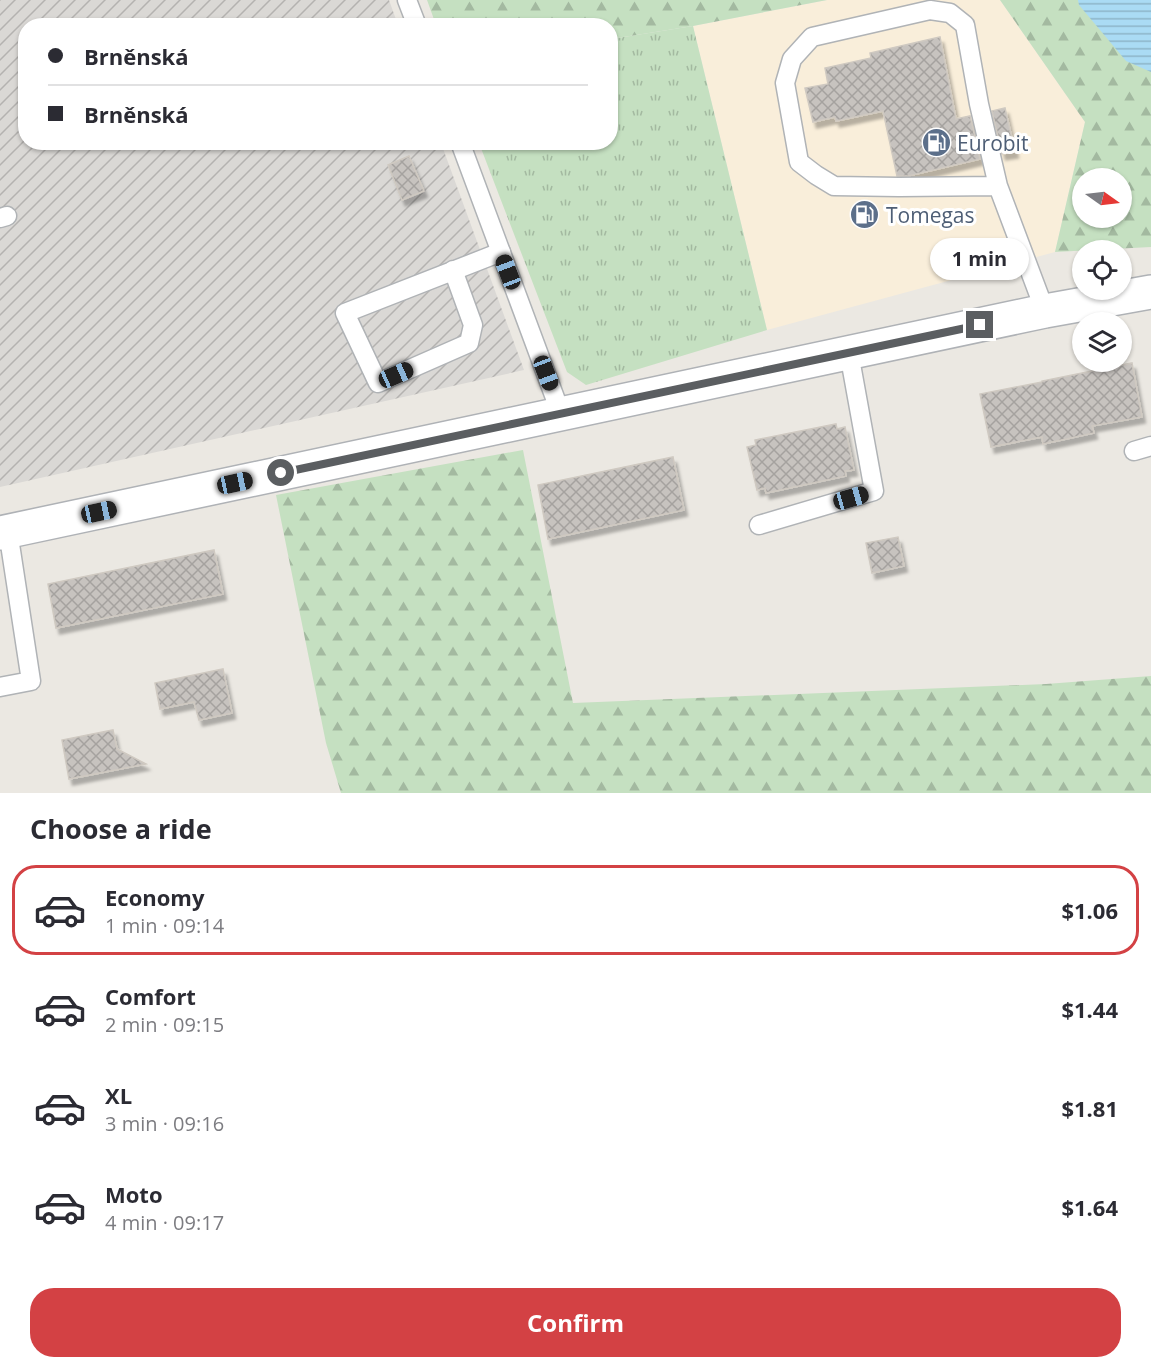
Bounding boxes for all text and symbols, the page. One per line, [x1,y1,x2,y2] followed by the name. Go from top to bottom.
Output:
[84,41,189,71] text: Brněnská
[84,99,189,129] text: Brněnská
[920,127,952,159] fuel station icon: Eurobit
[957,129,1028,157] place label: Eurobit
[1072,168,1132,228] north arrow
[1072,168,1132,372] map controls
[849,199,881,231] fuel station icon: Tomegas
[886,201,975,229] place label: Tomegas
[930,238,1030,280] callout: 1 min
[1072,240,1132,300] button: locate
[952,245,1007,272] text: 1 min
[493,252,523,292] car
[966,311,993,338] route end
[1072,312,1132,372] button: layers
[531,353,561,393] car
[376,359,416,391] car
[267,459,294,486] route start
[216,470,254,496] car
[831,484,871,512] car
[80,499,118,525] car
[30,810,212,847] text: Choose a ride
[105,882,204,912] text: Economy
[33,883,87,937] icon: car
[1061,895,1118,925] text: $1.06
[105,912,224,939] text: 1 min · 09:14
[105,981,196,1011] text: Comfort
[33,982,87,1036] icon: car
[1061,994,1118,1024] text: $1.44
[105,1011,224,1038] text: 2 min · 09:15
[105,1080,132,1110] text: XL
[33,1081,87,1135] icon: car
[1061,1093,1118,1123] text: $1.81
[105,1110,224,1137] text: 3 min · 09:16
[105,1179,163,1209] text: Moto
[33,1180,87,1234] icon: car
[1061,1192,1118,1222] text: $1.64
[105,1209,224,1236] text: 4 min · 09:17
[30,1288,1121,1357] button: Confirm

